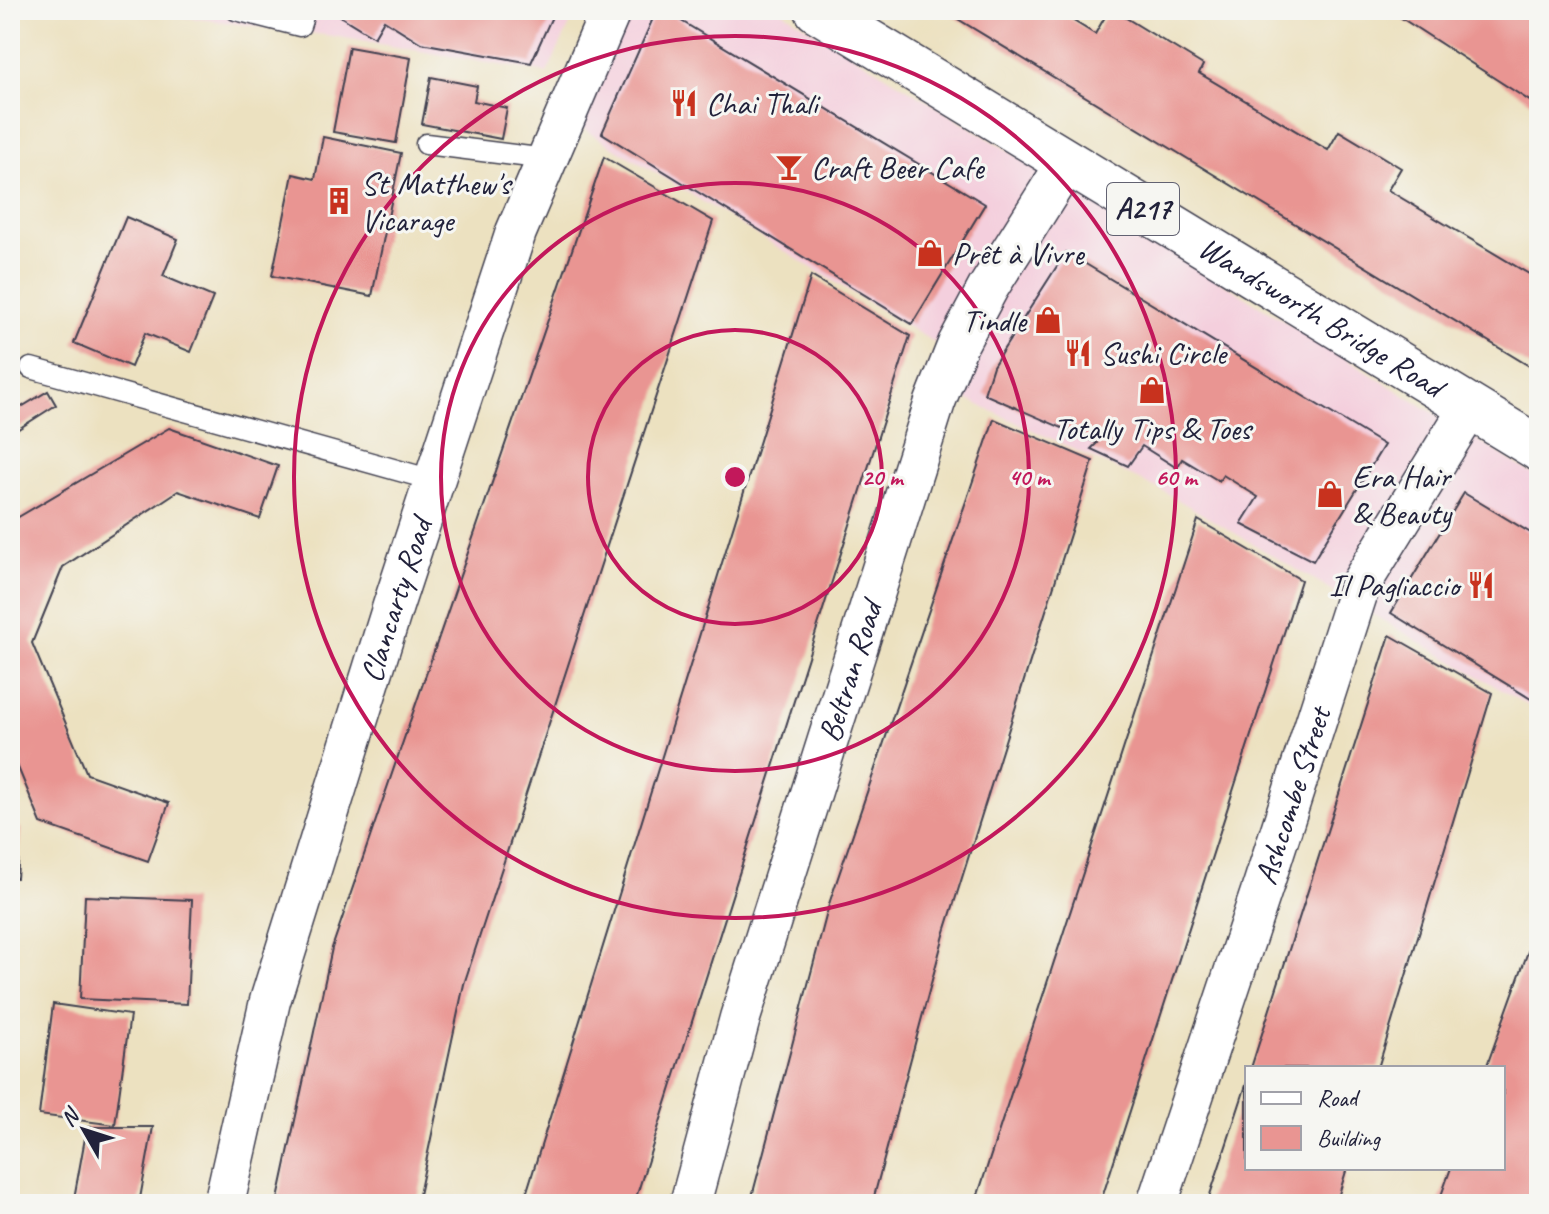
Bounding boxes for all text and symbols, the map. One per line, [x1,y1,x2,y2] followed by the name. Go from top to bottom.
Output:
[706,83,821,124] place label: Chai Thali
[669,88,699,118] restaurant icon: Chai Thali
[811,147,986,188] place label: Craft Beer Cafe
[774,152,804,182] bar icon: Craft Beer Cafe
[361,163,513,241] place label: St Matthew's Vicarage
[1107,183,1179,235] road number: A217
[324,186,354,216] building icon: St Matthew's Vicarage
[1191,227,1455,410] street label: Wandsworth Bridge Road
[952,233,1086,274] place label: Prêt à Vivre
[915,238,945,268] shop icon: Prêt à Vivre
[963,300,1029,341] place label: Tindle
[1033,305,1063,335] shop icon: Tindle
[1100,333,1229,374] place label: Sushi Circle
[1063,338,1093,368] restaurant icon: Sushi Circle
[1137,375,1167,405] shop icon: Totally Tips & Toes
[1053,408,1254,449] place label: Totally Tips & Toes
[1352,456,1453,534] place label: Era Hair & Beauty
[861,462,905,492] text: 20 m
[1008,462,1052,492] text: 40 m
[1155,462,1199,492] text: 60 m
[721,463,749,491] centre of rings
[1315,479,1345,509] shop icon: Era Hair & Beauty
[351,509,443,687] street label: Clancarty Road
[1329,565,1463,606] place label: Il Pagliaccio
[1466,570,1496,600] restaurant icon: Il Pagliaccio
[809,591,893,747] street label: Beltran Road
[1245,699,1341,890] street label: Ashcombe Street
[1245,1066,1505,1170] legend
[1317,1083,1361,1113] text: Road
[44,1090,124,1170] north arrow
[54,1101,87,1132] text: N
[1317,1123,1382,1153] text: Building

